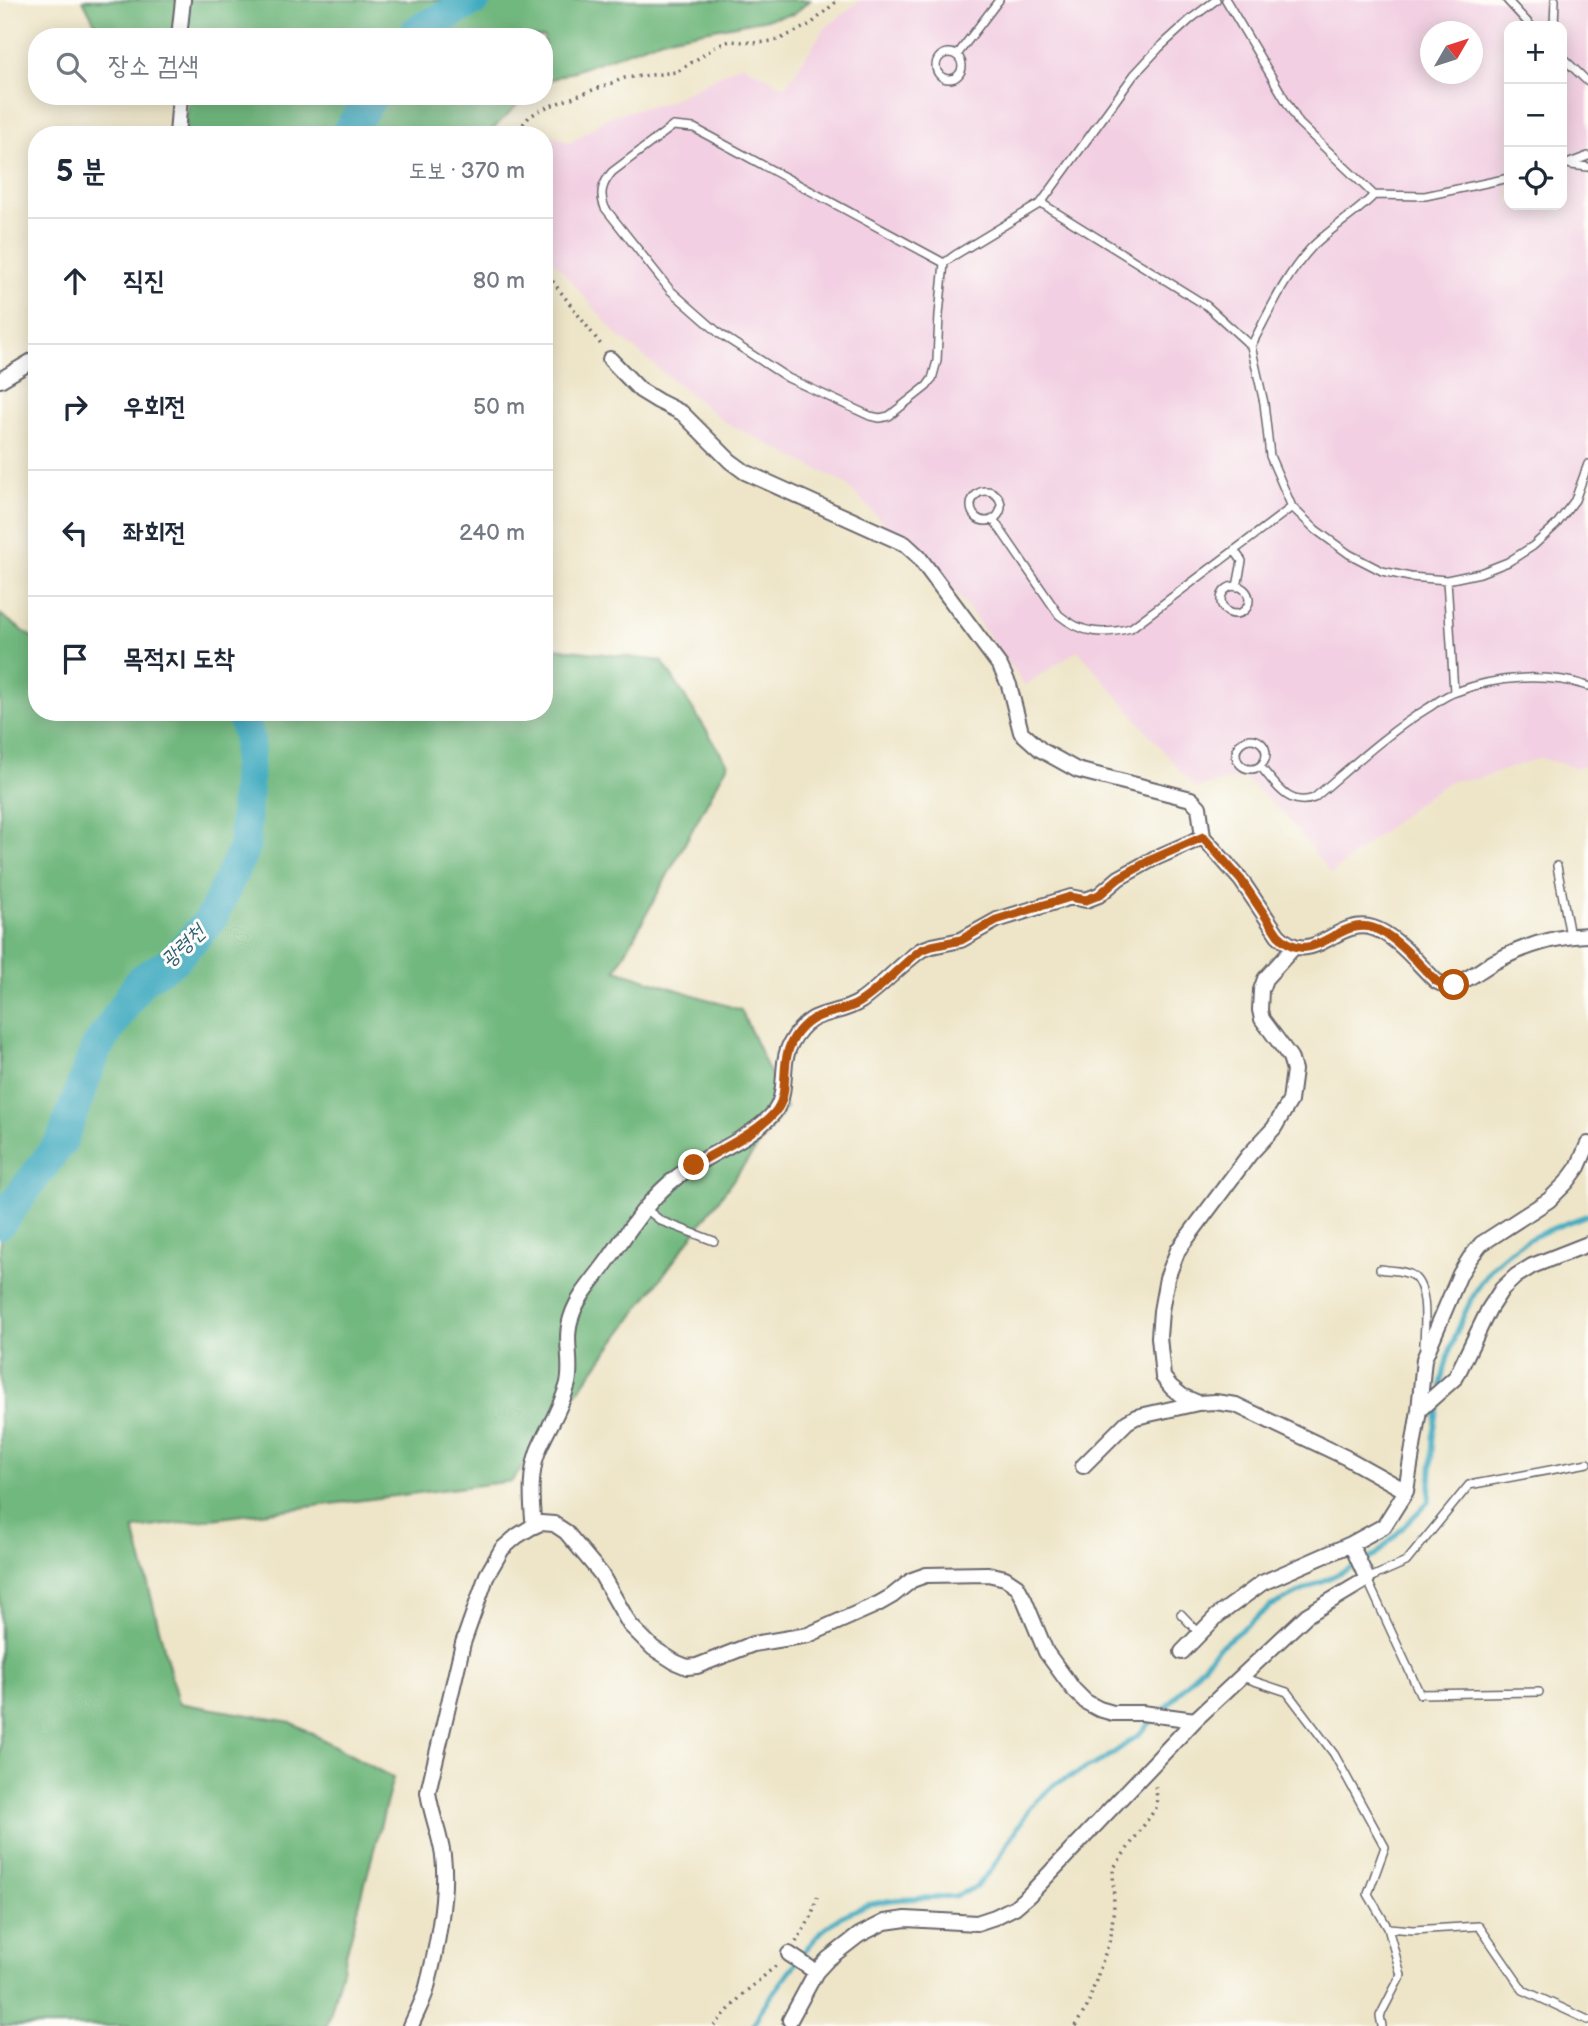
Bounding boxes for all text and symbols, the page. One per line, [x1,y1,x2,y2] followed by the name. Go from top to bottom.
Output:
[1420,21,1483,84] north arrow
[1504,21,1567,210] map controls
[1504,21,1567,84] button: +
[28,28,553,105] search box
[52,48,90,86] icon: search
[108,51,199,82] text: 장소 검색
[1504,84,1567,147] button: −
[1504,147,1567,210] button: locate
[56,154,106,190] text: 5 분
[409,157,525,185] text: 도보 · 370 m
[56,262,94,300] icon: ahead
[123,266,165,297] text: 직진
[473,267,525,295] text: 80 m
[56,388,94,426] icon: right
[123,392,186,423] text: 우회전
[473,393,525,421] text: 50 m
[56,514,94,552] icon: left
[123,518,186,549] text: 좌회전
[459,519,525,547] text: 240 m
[56,640,94,678] icon: arrive
[123,644,235,675] text: 목적지 도착
[156,918,212,972] water label: 광령천
[1438,969,1469,1000] route start
[678,1149,709,1180] route end

